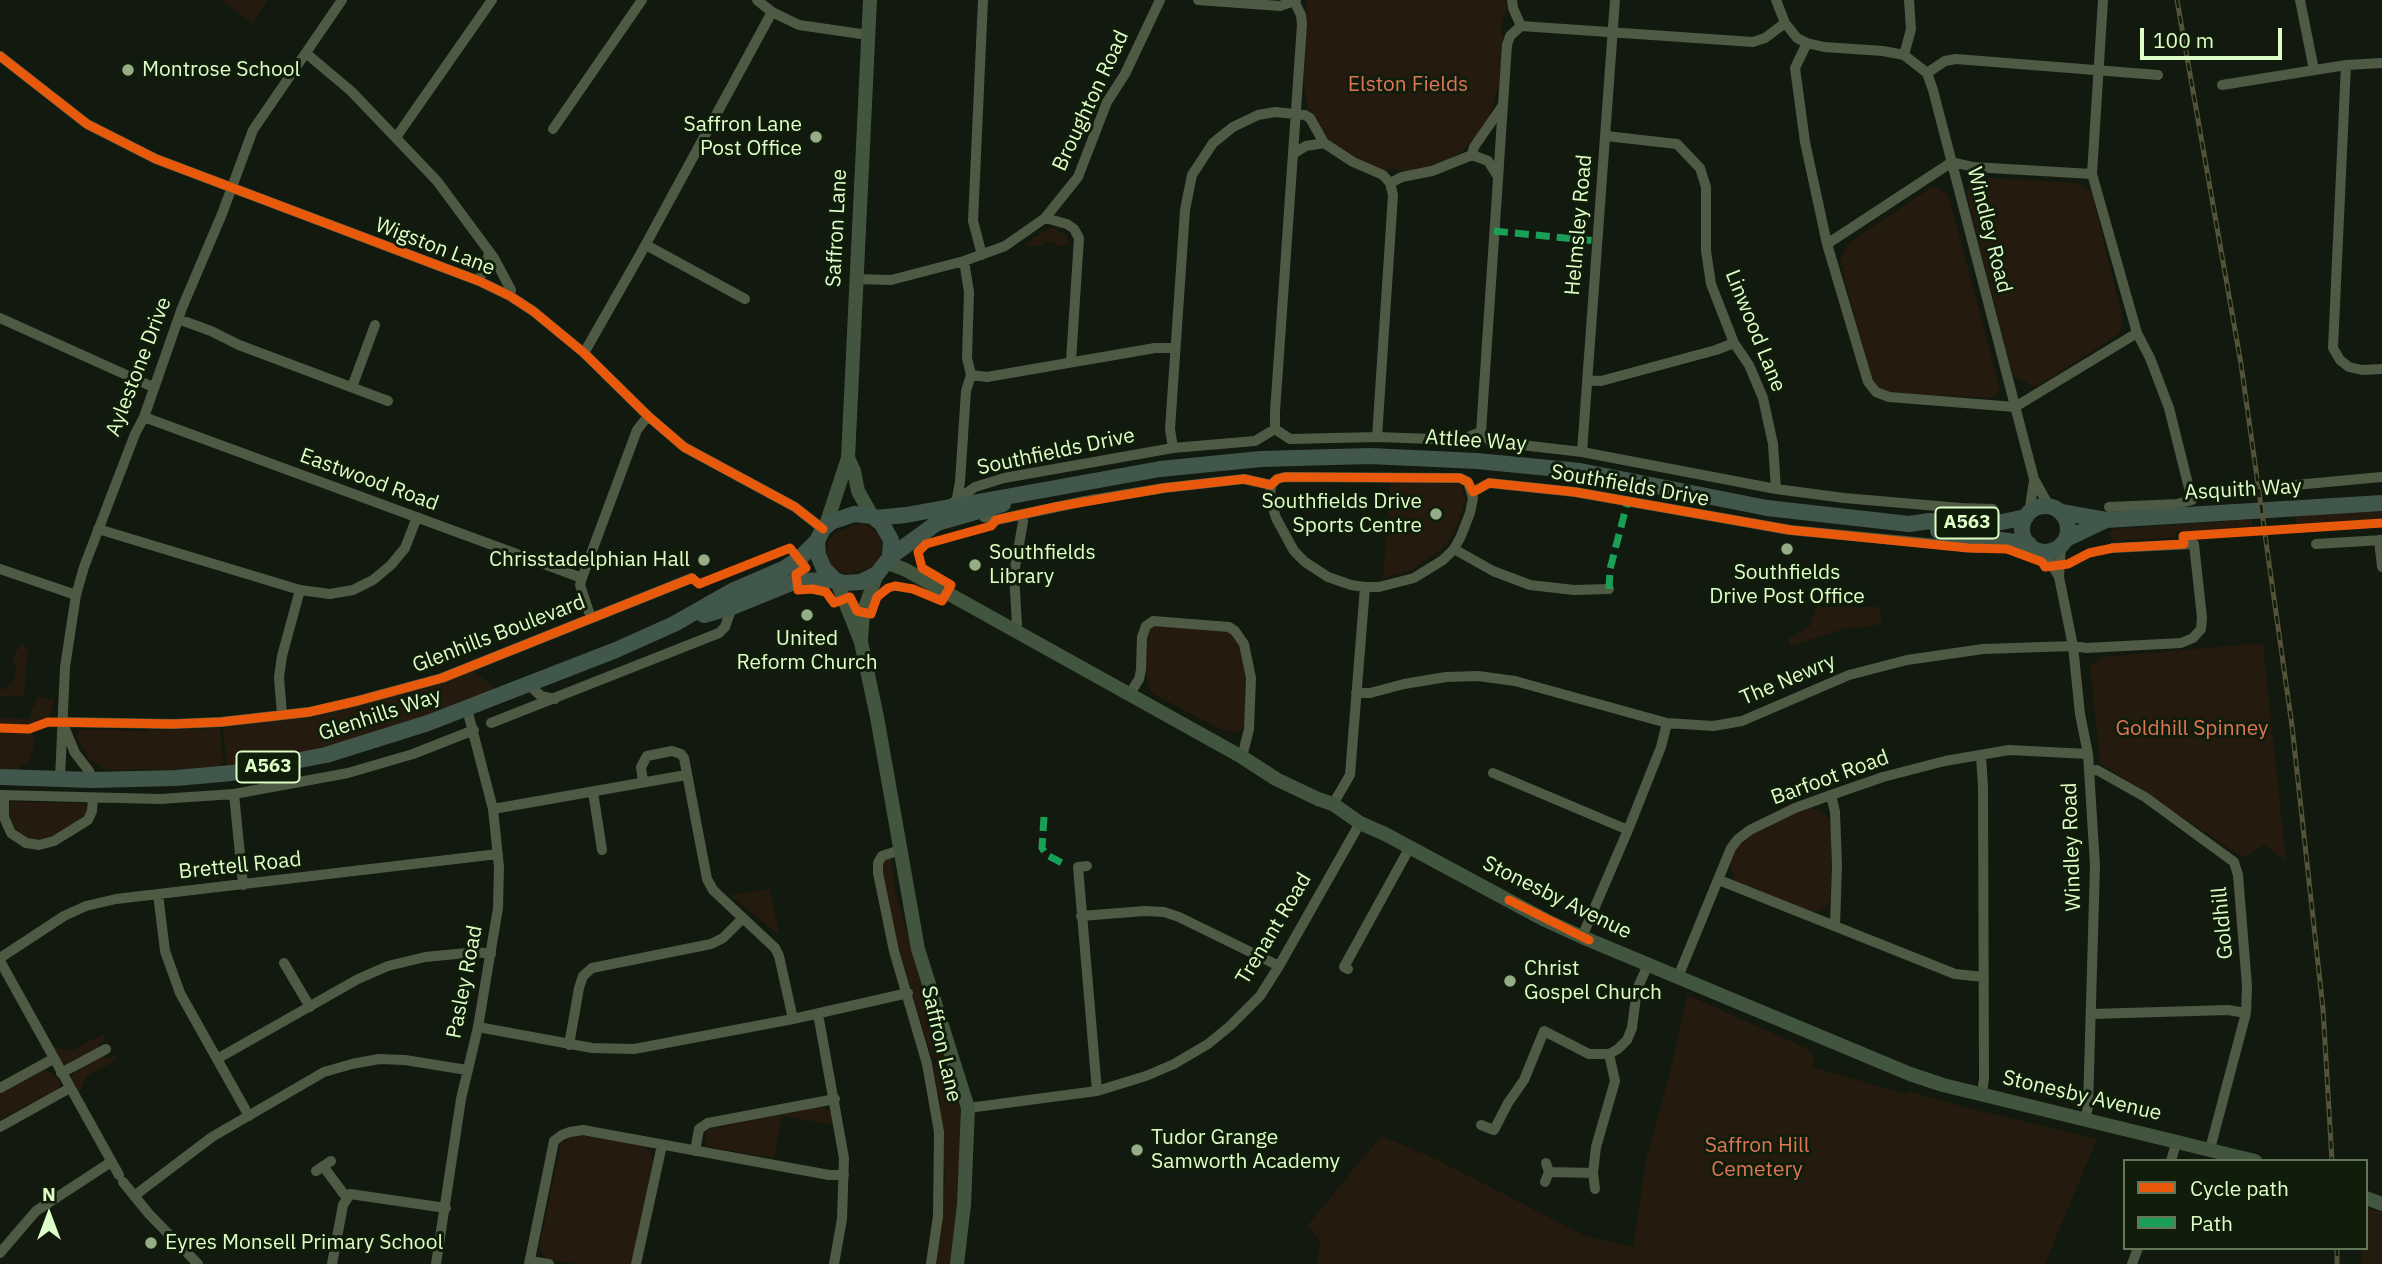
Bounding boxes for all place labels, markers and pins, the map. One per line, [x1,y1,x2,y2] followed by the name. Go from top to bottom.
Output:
[142,57,300,83] place label: Montrose School
[120,62,136,78] marker: Montrose School
[684,112,802,162] place label: Saffron Lane Post Office
[808,129,824,145] marker: Saffron Lane Post Office
[1262,489,1422,539] place label: Southfields Drive Sports Centre
[1428,506,1444,522] marker: Southfields Drive Sports Centre
[989,540,1096,590] place label: Southfields Library
[1779,541,1795,557] marker: Southfields Drive Post Office
[489,547,690,573] place label: Chrisstadelphian Hall
[696,552,712,568] marker: Chrisstadelphian Hall
[967,557,983,573] marker: Southfields Library
[1709,560,1865,610] place label: Southfields Drive Post Office
[799,607,815,623] marker: United Reform Church
[736,626,878,676] place label: United Reform Church
[1524,956,1662,1006] place label: Christ Gospel Church
[1502,973,1518,989] marker: Christ Gospel Church
[1151,1125,1340,1175] place label: Tudor Grange Samworth Academy
[1129,1142,1145,1158] marker: Tudor Grange Samworth Academy
[165,1230,443,1256] place label: Eyres Monsell Primary School
[143,1235,159,1251] marker: Eyres Monsell Primary School

